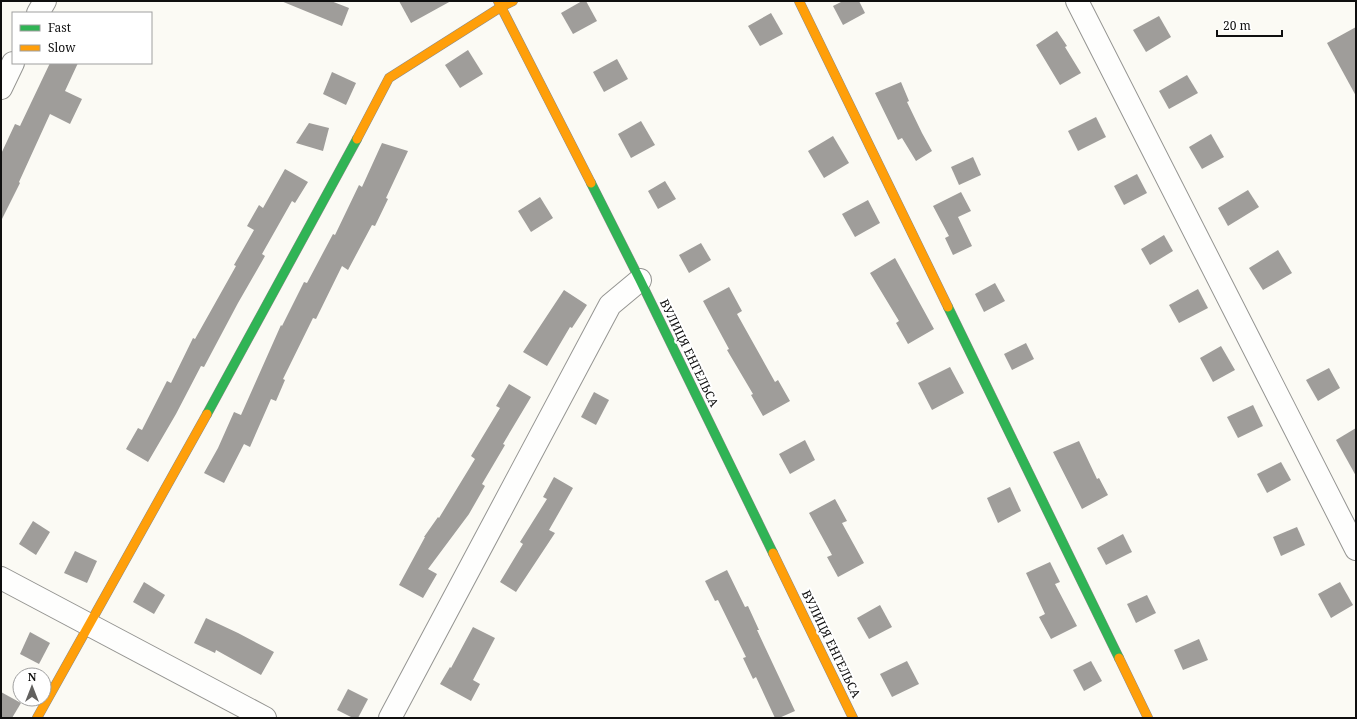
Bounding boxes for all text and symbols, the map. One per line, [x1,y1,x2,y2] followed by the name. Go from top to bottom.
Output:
[12,12,152,64] legend
[1217,12,1282,38] scale bar
[1223,17,1251,34] text: 20 m
[48,19,71,36] text: Fast
[48,39,76,56] text: Slow
[656,296,723,410] street label: ВУЛИЦЯ ЕНГЕЛЬСА
[798,587,865,701] street label: ВУЛИЦЯ ЕНГЕЛЬСА
[12,667,52,707] north arrow
[28,669,37,684] text: N

